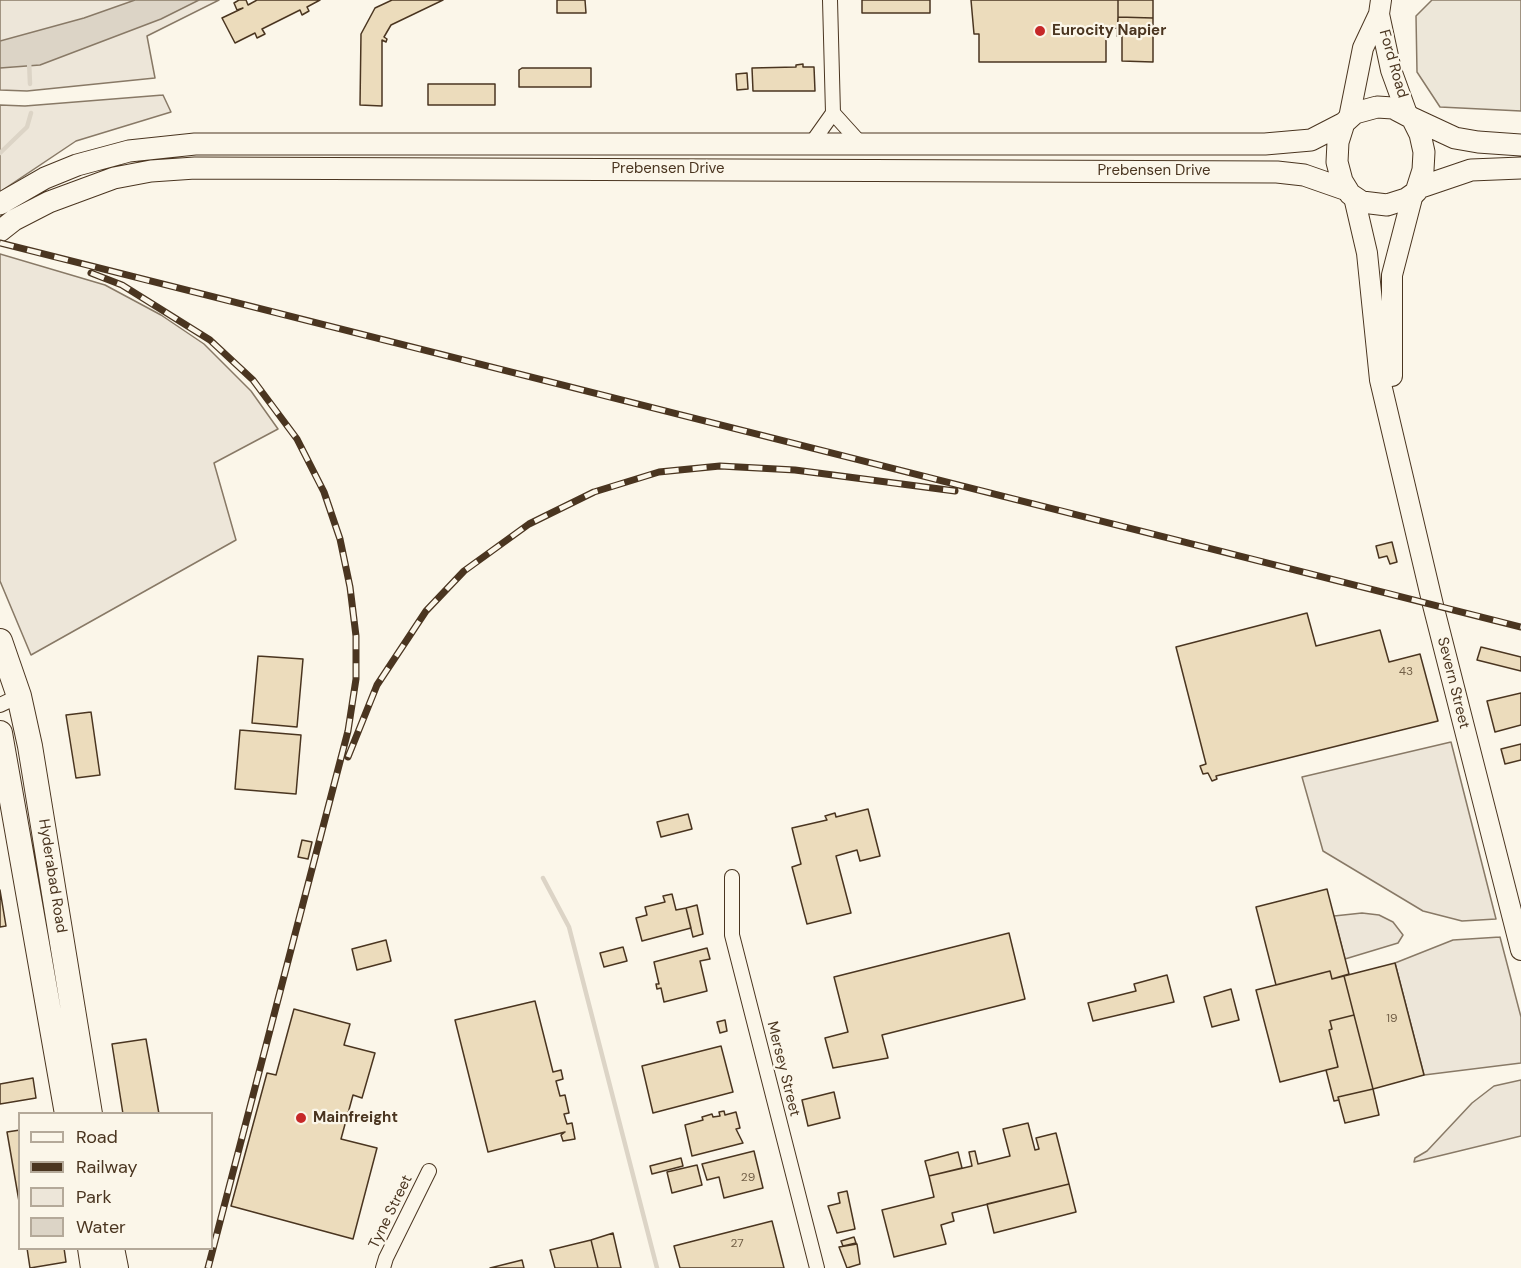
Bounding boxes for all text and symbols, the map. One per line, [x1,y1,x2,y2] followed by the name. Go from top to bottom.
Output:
[1052,22,1166,40] place label: Eurocity Napier
[1033,24,1047,38] marker: Eurocity Napier
[1375,28,1411,100] street label: Ford Road
[611,160,725,178] street label: Prebensen Drive
[1097,162,1211,180] street label: Prebensen Drive
[1433,635,1473,731] street label: Severn Street
[1399,665,1413,679] house number: 43
[34,818,70,934] street label: Hyderabad Road
[1386,1012,1398,1026] house number: 19
[763,1020,803,1118] street label: Mersey Street
[313,1109,398,1127] place label: Mainfreight
[294,1111,308,1125] marker: Mainfreight
[18,1112,213,1250] legend
[76,1125,118,1149] text: Road
[76,1155,138,1179] text: Railway
[741,1171,755,1185] house number: 29
[365,1172,417,1252] street label: Tyne Street
[76,1185,112,1209] text: Park
[76,1215,126,1239] text: Water
[730,1237,744,1251] house number: 27

